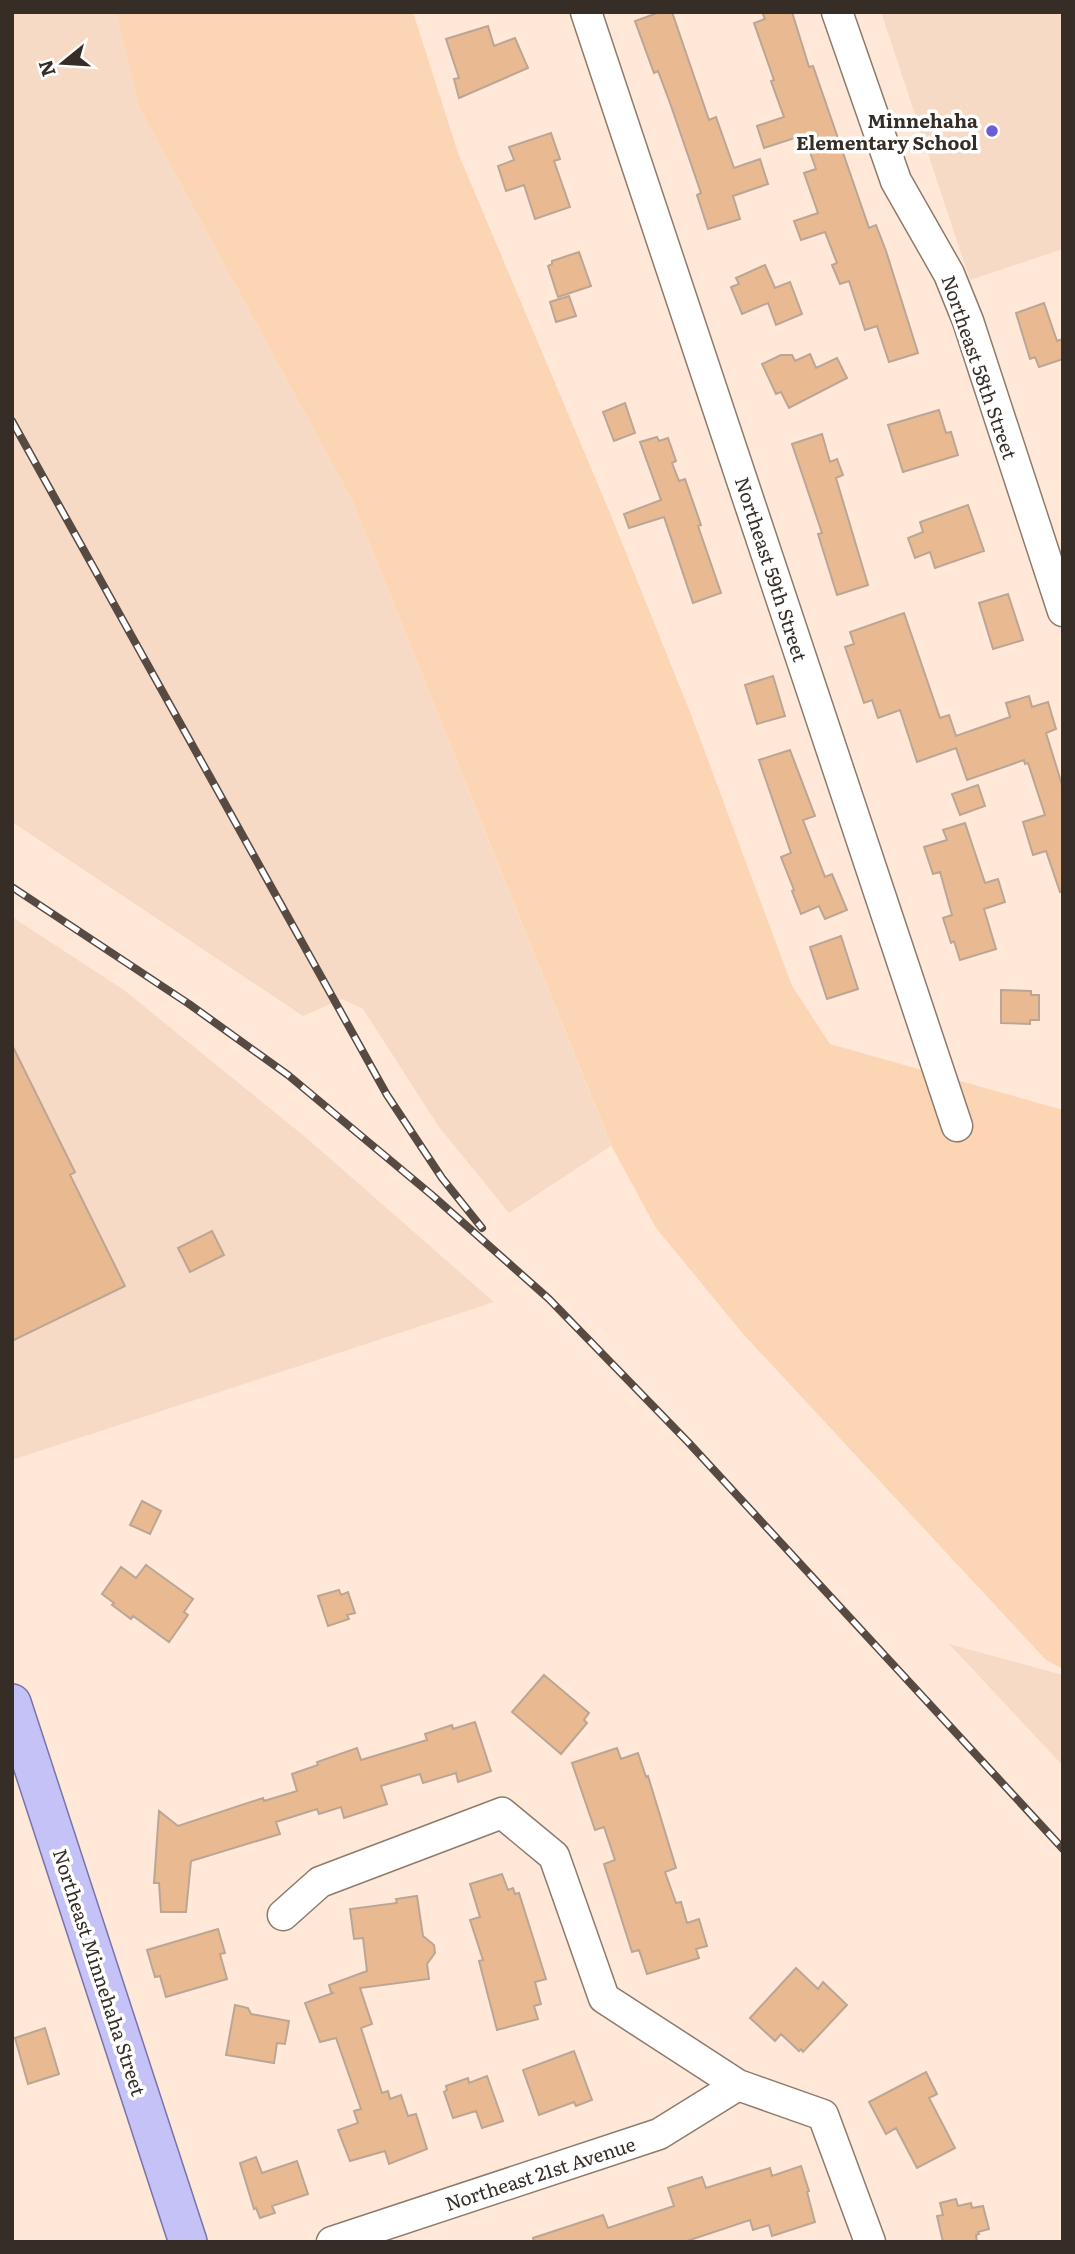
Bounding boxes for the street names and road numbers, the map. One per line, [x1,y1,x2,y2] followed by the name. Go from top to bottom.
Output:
[935,271,1025,463] street label: Northeast 58th Street
[729,473,815,665] street label: Northeast 59th Street
[47,1845,153,2099] street label: Northeast Minnehaha Street
[441,2129,639,2217] street label: Northeast 21st Avenue

